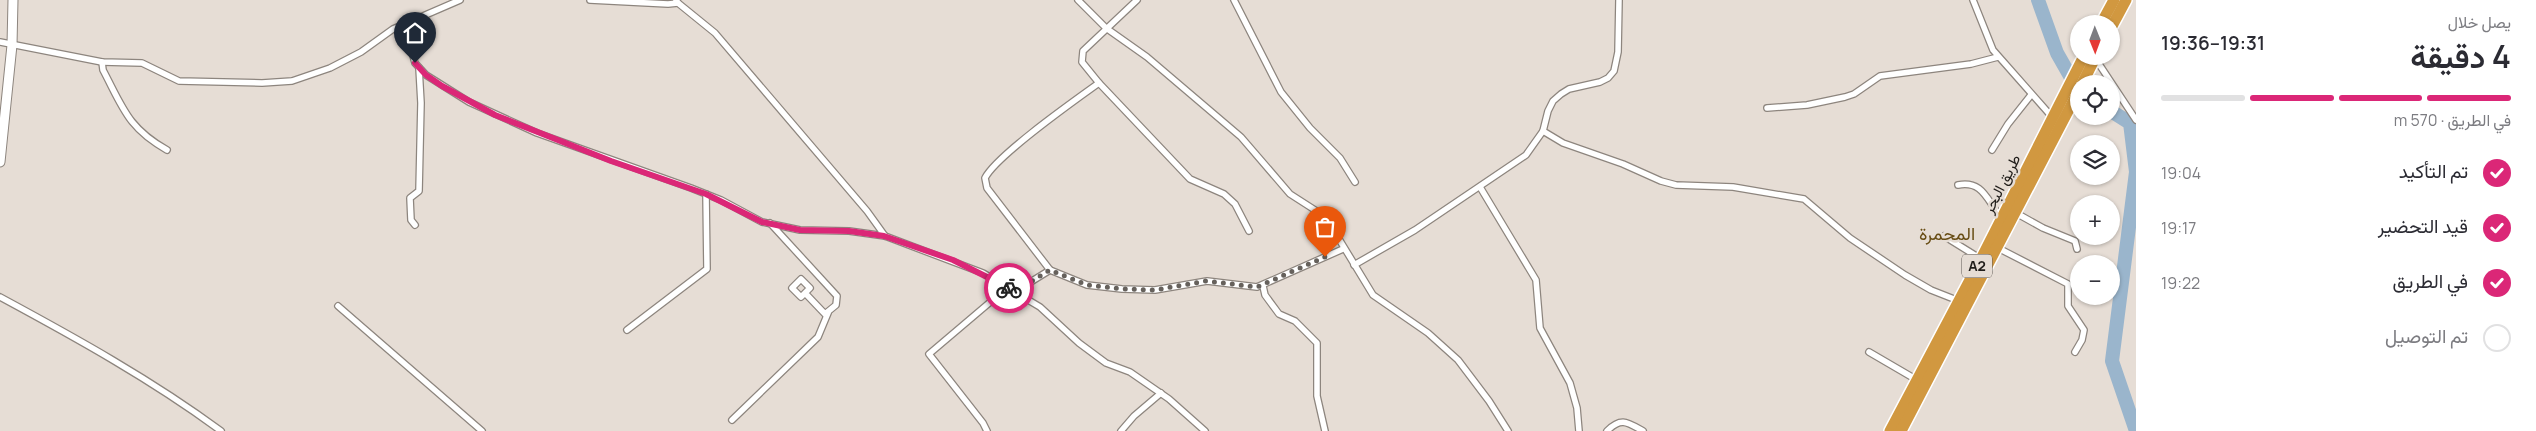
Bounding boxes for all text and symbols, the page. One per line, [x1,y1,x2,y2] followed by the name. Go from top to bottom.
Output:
[2448,11,2511,33] text: يصل خلال
[394,12,436,63] pin
[2070,15,2120,65] north arrow
[2070,15,2120,305] map controls
[401,19,429,47] icon: home
[2161,30,2265,56] text: 19:31–19:36
[2410,34,2511,78] text: 4 دقيقة
[2070,75,2120,125] button: locate
[2394,109,2511,131] text: في الطريق · 570 m
[2070,135,2120,185] button: layers
[1977,150,2025,218] street label: طريق البحر
[2399,158,2468,184] text: تم التأكيد
[2483,159,2511,187] icon: check
[2161,162,2201,184] text: 19:04
[2070,195,2120,245] button: +
[1304,206,1346,257] pin
[1311,213,1339,241] icon: bag
[2378,213,2468,239] text: قيد التحضير
[2483,214,2511,242] icon: check
[2161,217,2196,239] text: 19:17
[1919,221,1975,245] district label: المحمرة
[1962,255,1992,278] road number: A2
[2070,255,2120,305] button: −
[984,263,1034,313] courier
[2393,268,2468,294] text: في الطريق
[2483,269,2511,297] icon: check
[2161,272,2200,294] text: 19:22
[995,274,1023,302] icon: bike
[2385,323,2468,349] text: تم التوصيل

